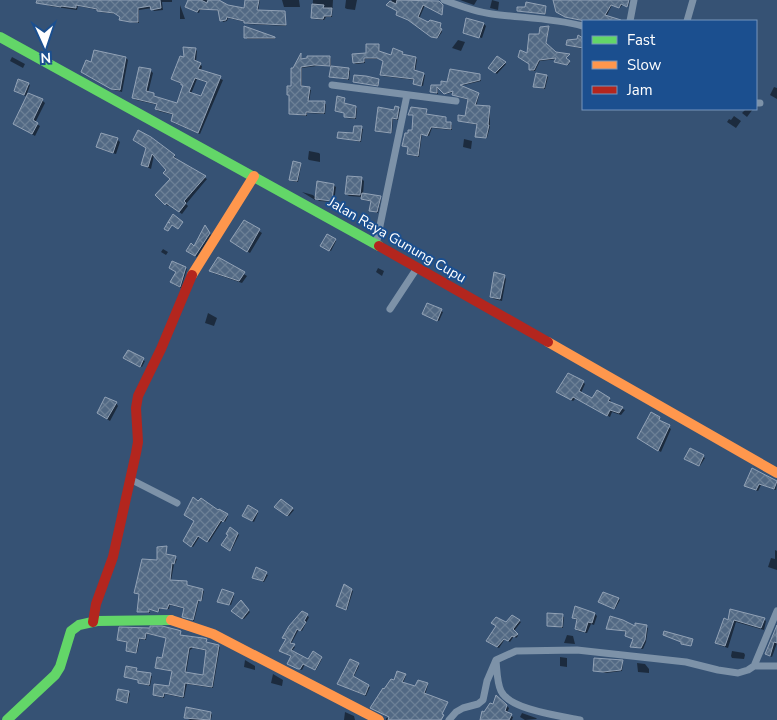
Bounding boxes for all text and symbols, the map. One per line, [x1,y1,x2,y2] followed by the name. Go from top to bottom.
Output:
[20,20,70,70] north arrow
[582,20,757,110] legend
[627,30,656,50] text: Fast
[40,48,51,67] text: N
[627,55,662,75] text: Slow
[626,80,653,100] text: Jam
[324,192,470,287] street label: Jalan Raya Gunung Cupu

